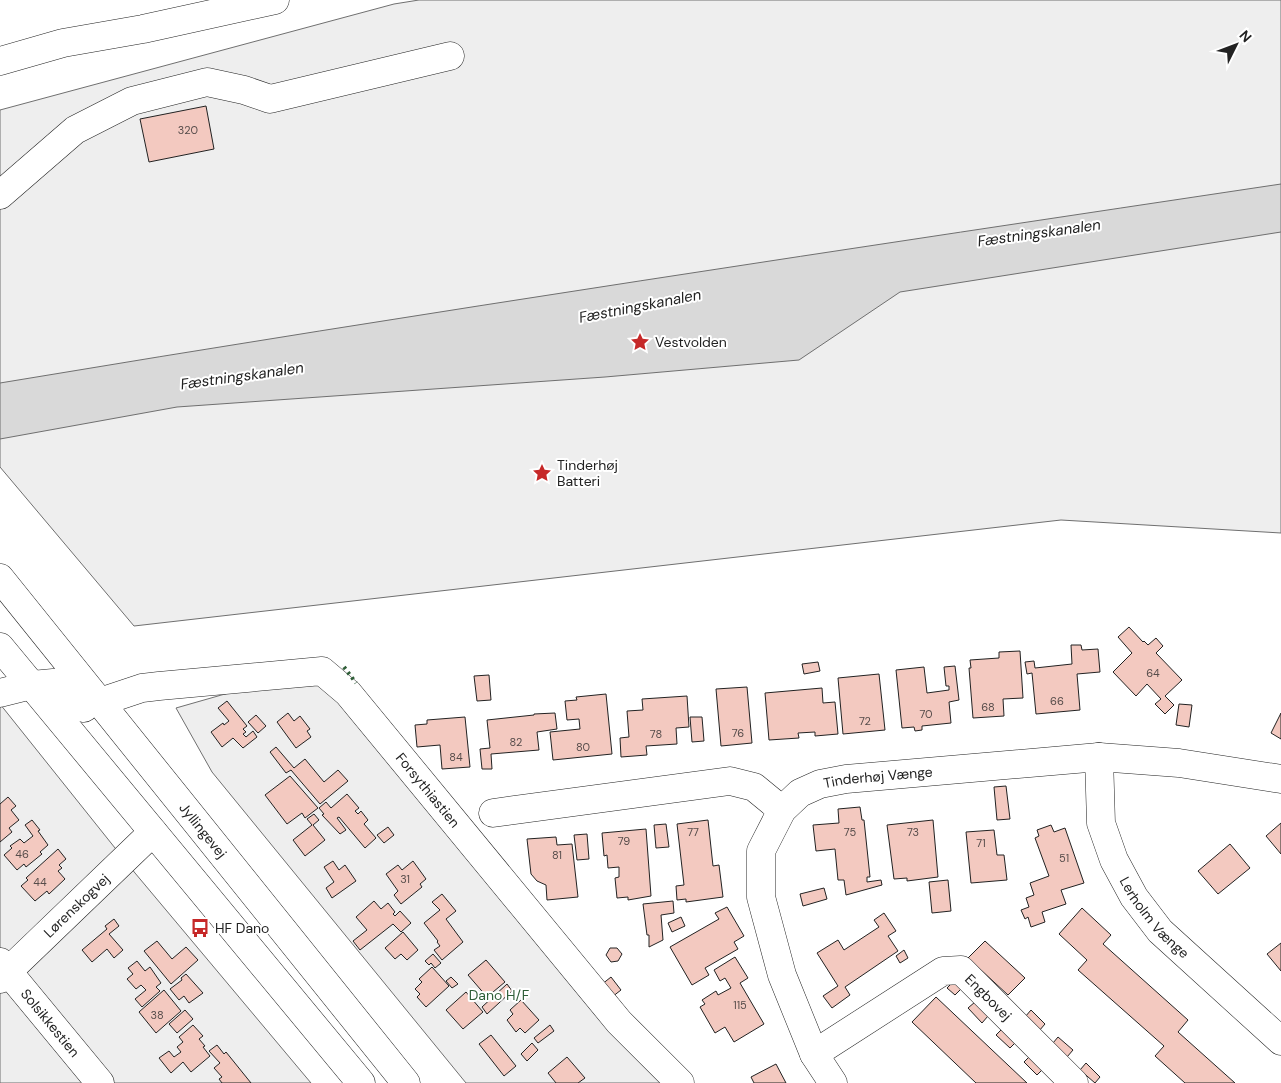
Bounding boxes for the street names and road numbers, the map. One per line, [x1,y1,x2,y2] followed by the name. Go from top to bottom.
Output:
[392,749,464,831] street label: Forsythiastien
[822,762,933,792] street label: Tinderhøj Vænge
[175,799,231,862] street label: Jyllingevej
[40,870,113,941] street label: Lørenskogvej
[1116,874,1193,962] street label: Lerholm Vænge
[961,970,1015,1024] street label: Engbovej
[17,985,84,1061] street label: Solsikkestien

